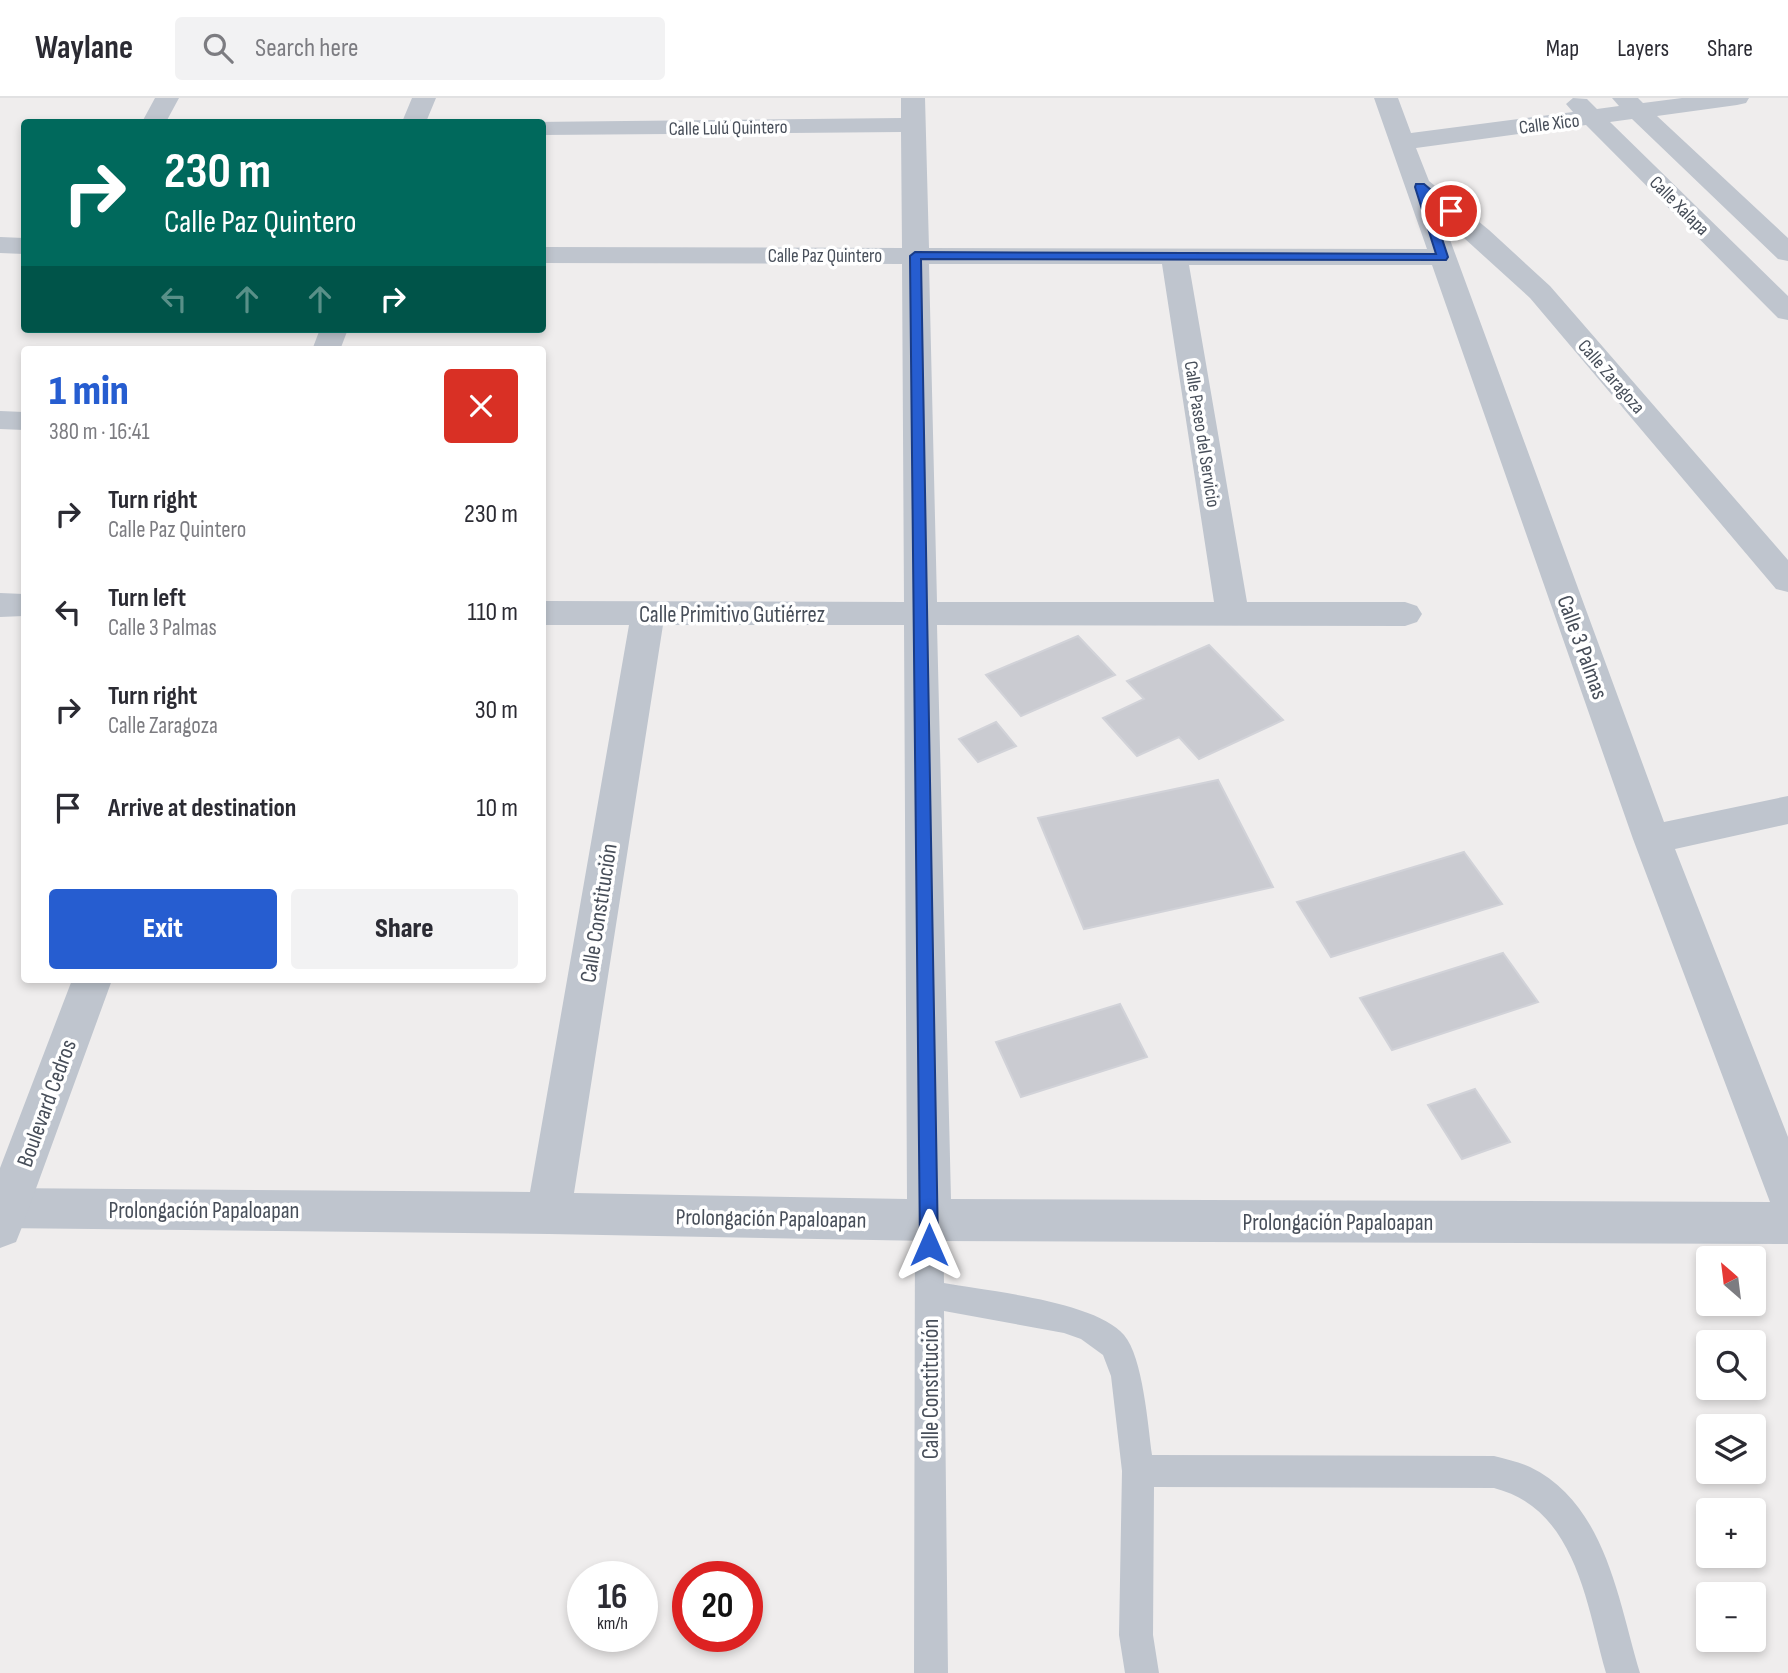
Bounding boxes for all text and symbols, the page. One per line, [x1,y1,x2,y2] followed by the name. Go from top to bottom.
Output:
[175,17,665,80] search box
[35,28,133,68] text: Waylane
[199,29,237,67] icon: search
[255,33,358,64] text: Search here
[1546,34,1579,63] text: Map
[1617,34,1669,63] text: Layers
[1707,34,1753,63] text: Share
[1518,109,1581,140] street label: Calle Xico
[668,116,788,141] street label: Calle Lulú Quintero
[164,143,271,202] text: 230 m
[49,147,140,238] icon: right
[1644,171,1714,241] street label: Calle Xalapa
[1421,181,1481,241] pin
[1432,192,1470,230] icon: arrive
[164,203,356,242] text: Calle Paz Quintero
[768,245,882,268] street label: Calle Paz Quintero
[155,280,193,318] icon: left
[228,280,266,318] icon: ahead
[301,280,339,318] icon: ahead
[374,280,412,318] icon: right
[1572,335,1649,419] street label: Calle Zaragoza
[1179,359,1224,509] street label: Calle Paseo del Servicio
[49,366,129,417] text: 1 min
[444,369,518,443] button: close
[49,418,150,446] text: 380 m · 16:41
[108,485,197,516] text: Turn right
[49,495,87,533] icon: right
[464,499,518,530] text: 230 m
[108,516,246,544] text: Calle Paz Quintero
[108,583,186,614] text: Turn left
[1550,591,1614,703] street label: Calle 3 Palmas
[49,593,87,631] icon: left
[467,597,518,628] text: 110 m
[639,601,825,629] street label: Calle Primitivo Gutiérrez
[108,614,217,642] text: Calle 3 Palmas
[108,681,197,712] text: Turn right
[49,691,87,729] icon: right
[475,695,518,726] text: 30 m
[108,712,218,740] text: Calle Zaragoza
[49,789,87,827] icon: arrive
[108,793,296,824] text: Arrive at destination
[476,793,518,824] text: 10 m
[574,842,624,985] street label: Calle Constitución
[49,889,277,969] button: Exit
[291,889,518,969] button: Share
[11,1036,83,1171] street label: Boulevard Cedros
[109,1197,299,1225] street label: Prolongación Papaloapan
[675,1203,867,1235] street label: Prolongación Papaloapan
[892,1208,966,1282] position arrow
[1243,1209,1433,1237] street label: Prolongación Papaloapan
[1696,1246,1766,1316] north arrow
[1696,1246,1766,1652] map controls
[917,1319,945,1459] street label: Calle Constitución
[1696,1330,1766,1400] button: search
[1696,1414,1766,1484] button: layers
[1696,1498,1766,1568] button: +
[672,1561,763,1652] speed limit sign: 20
[597,1576,628,1619] text: 16
[1696,1582,1766,1652] button: −
[597,1613,628,1634] text: km/h

